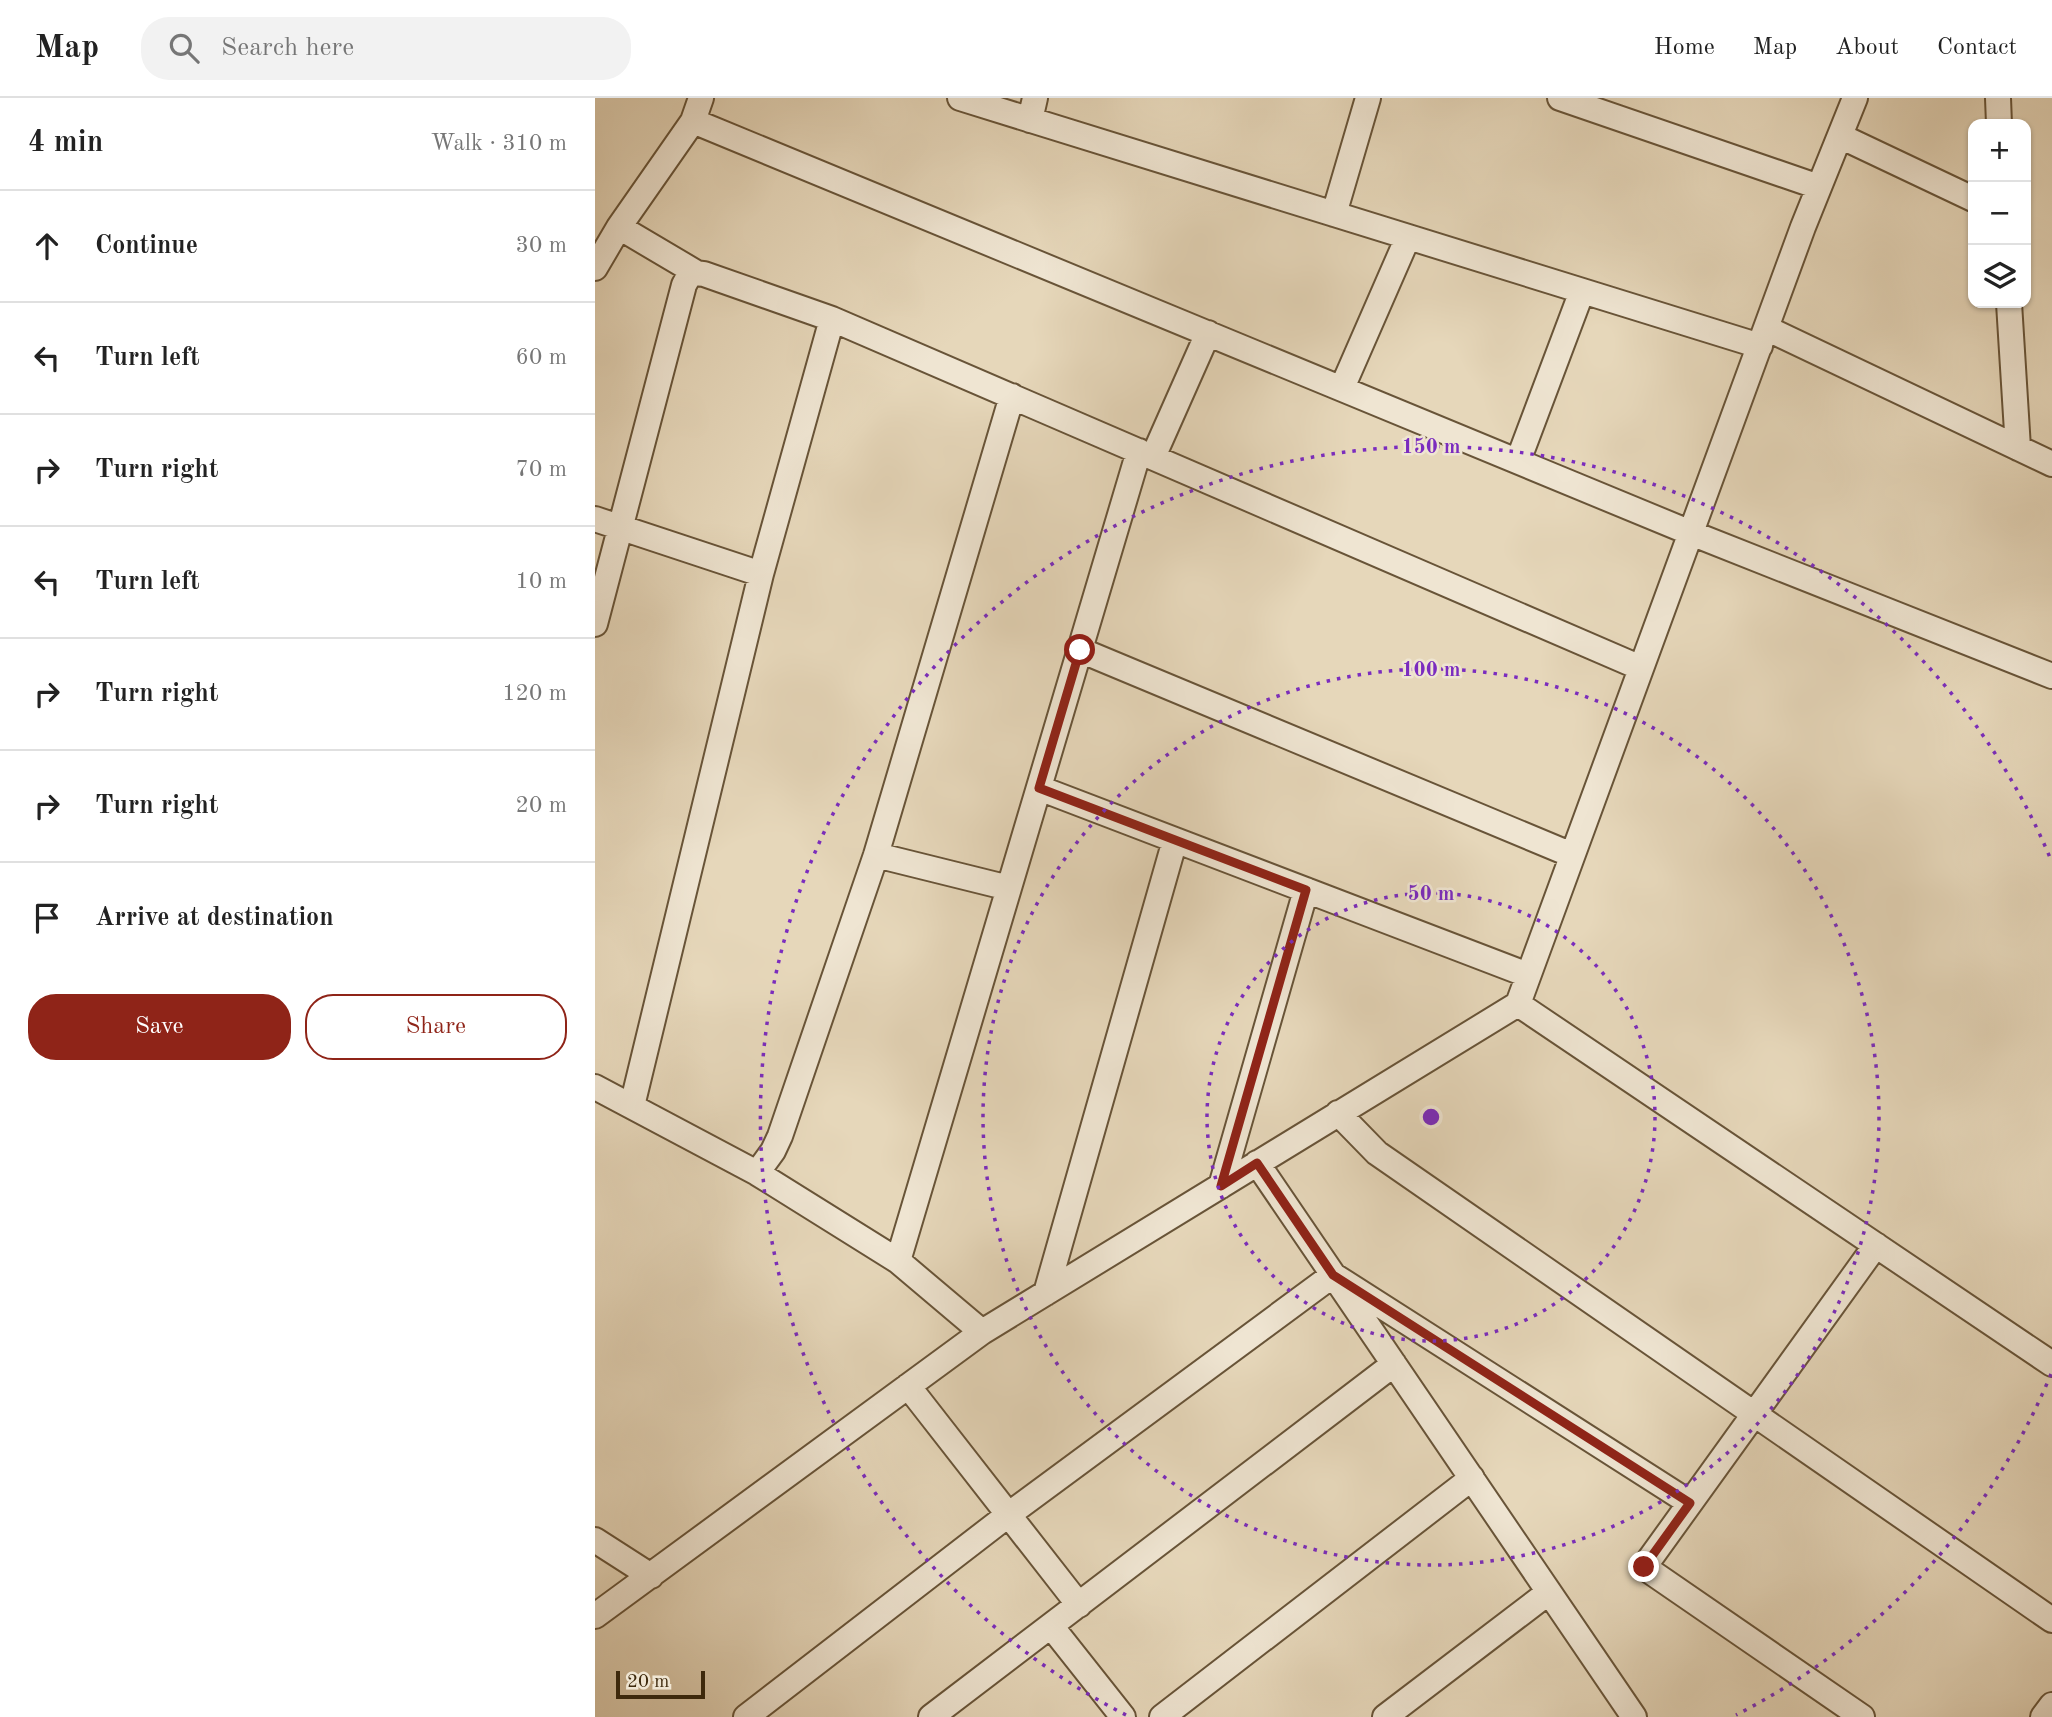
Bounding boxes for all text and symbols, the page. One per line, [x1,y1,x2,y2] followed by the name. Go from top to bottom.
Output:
[141,17,631,80] search box
[165,29,203,67] icon: search
[35,32,99,65] text: Map
[221,35,354,61] text: Search here
[1654,36,1715,60] text: Home
[1753,36,1797,60] text: Map
[1835,36,1899,60] text: About
[1937,36,2017,60] text: Contact
[1968,119,2031,308] map controls
[1968,119,2031,182] button: +
[28,128,103,158] text: 4 min
[431,132,567,155] text: Walk · 310 m
[1968,182,2031,245] button: −
[28,227,66,265] icon: ahead
[95,233,198,259] text: Continue
[516,234,567,257] text: 30 m
[1968,245,2031,308] button: layers
[28,339,66,377] icon: left
[95,345,200,371] text: Turn left
[516,346,567,369] text: 60 m
[1401,437,1461,458] text: 150 m
[28,451,66,489] icon: right
[95,457,218,483] text: Turn right
[516,458,567,481] text: 70 m
[28,563,66,601] icon: left
[95,569,200,595] text: Turn left
[516,570,567,593] text: 10 m
[1064,634,1095,665] route start
[1401,660,1461,681] text: 100 m
[28,675,66,713] icon: right
[95,681,218,707] text: Turn right
[502,682,567,705] text: 120 m
[28,787,66,825] icon: right
[95,793,218,819] text: Turn right
[516,794,567,817] text: 20 m
[1407,884,1455,905] text: 50 m
[28,899,66,937] icon: arrive
[95,905,334,931] text: Arrive at destination
[28,994,291,1060] button: Save
[305,994,567,1060] button: Share
[1419,1105,1443,1129] centre of rings
[1628,1551,1659,1582] route end
[616,1668,705,1700] scale bar
[627,1673,669,1692] text: 20 m

